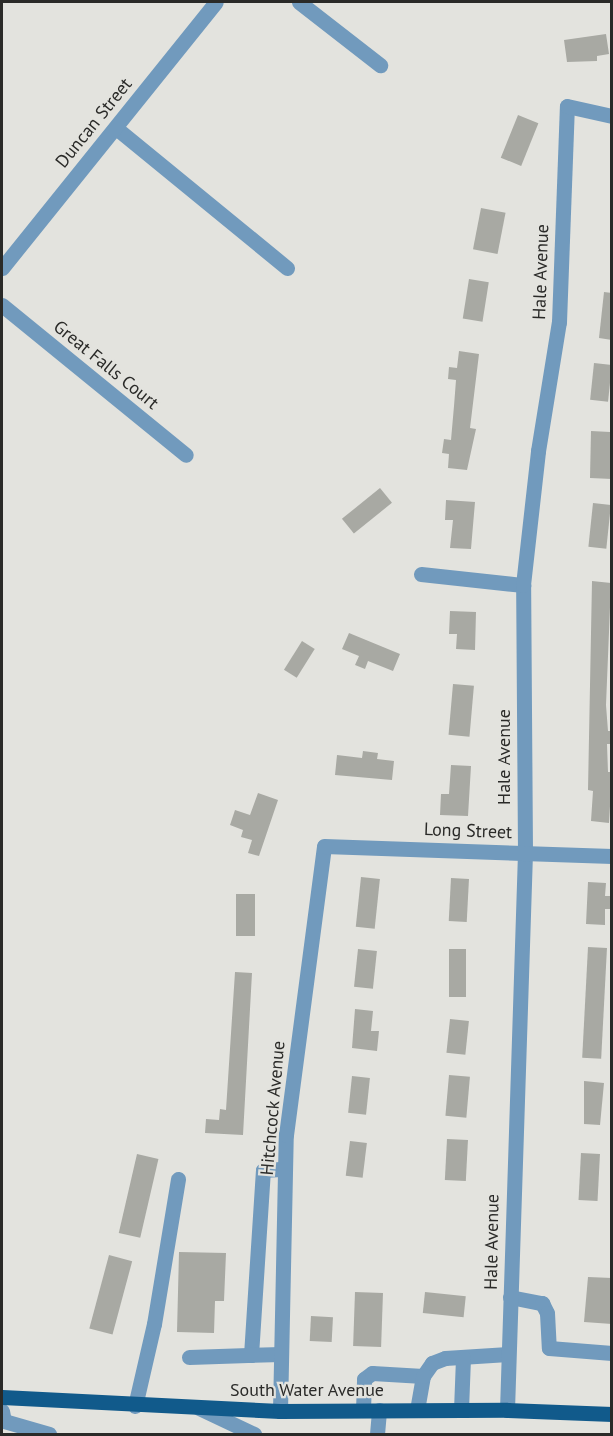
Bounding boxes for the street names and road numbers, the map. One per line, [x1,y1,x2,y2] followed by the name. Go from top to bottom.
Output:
[51,74,137,172] street label: Duncan Street
[529,223,553,321] street label: Hale Avenue
[49,316,163,414] street label: Great Falls Court
[493,709,515,805] street label: Hale Avenue
[424,819,512,843] street label: Long Street
[256,1039,290,1177] street label: Hitchcock Avenue
[480,1194,504,1290] street label: Hale Avenue
[230,1379,384,1401] street label: South Water Avenue

